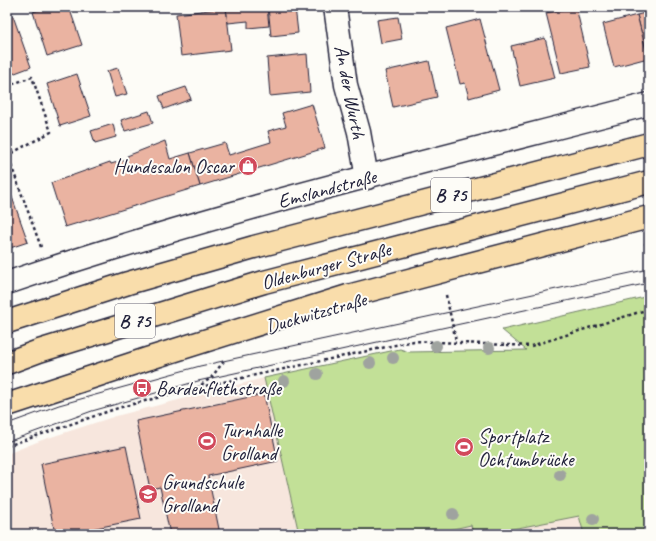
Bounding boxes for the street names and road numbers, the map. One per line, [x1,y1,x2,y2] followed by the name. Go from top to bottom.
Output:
[329,43,371,142] street label: An der Wurth
[275,164,380,214] street label: Emslandstraße
[431,178,471,212] road number: B 75
[259,236,395,295] street label: Oldenburger Straße
[263,286,371,339] street label: Duckwitzstraße
[115,304,155,338] road number: B 75

